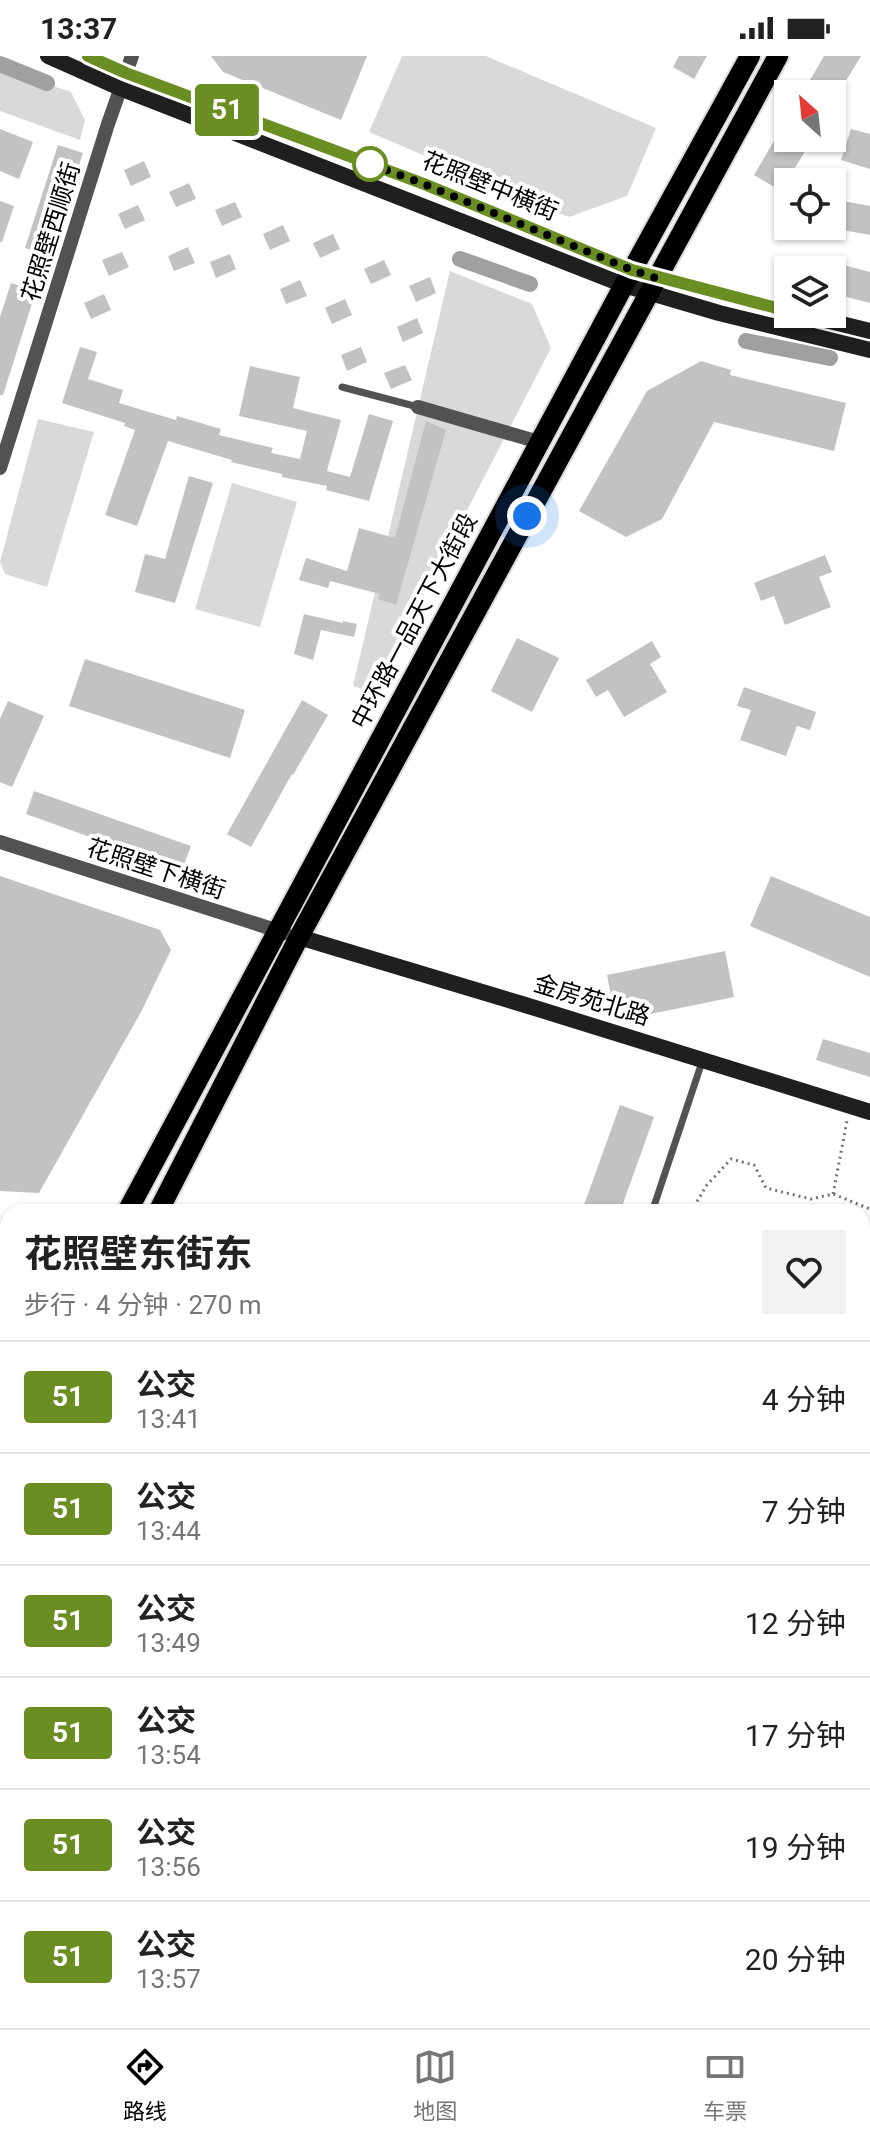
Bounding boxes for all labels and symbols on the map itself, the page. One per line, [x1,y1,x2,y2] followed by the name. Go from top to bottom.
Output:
[774,80,846,152] north arrow
[191,84,263,136] line badge: 51
[418,146,562,226] street label: 花照壁中横街
[353,147,387,181] unlabelled marker
[17,159,85,305] street label: 花照壁西顺街
[507,496,547,536] your location
[345,508,483,734] street label: 中环路一品天下大街段
[83,833,229,905] street label: 花照壁下横街
[531,969,653,1031] street label: 金房苑北路

